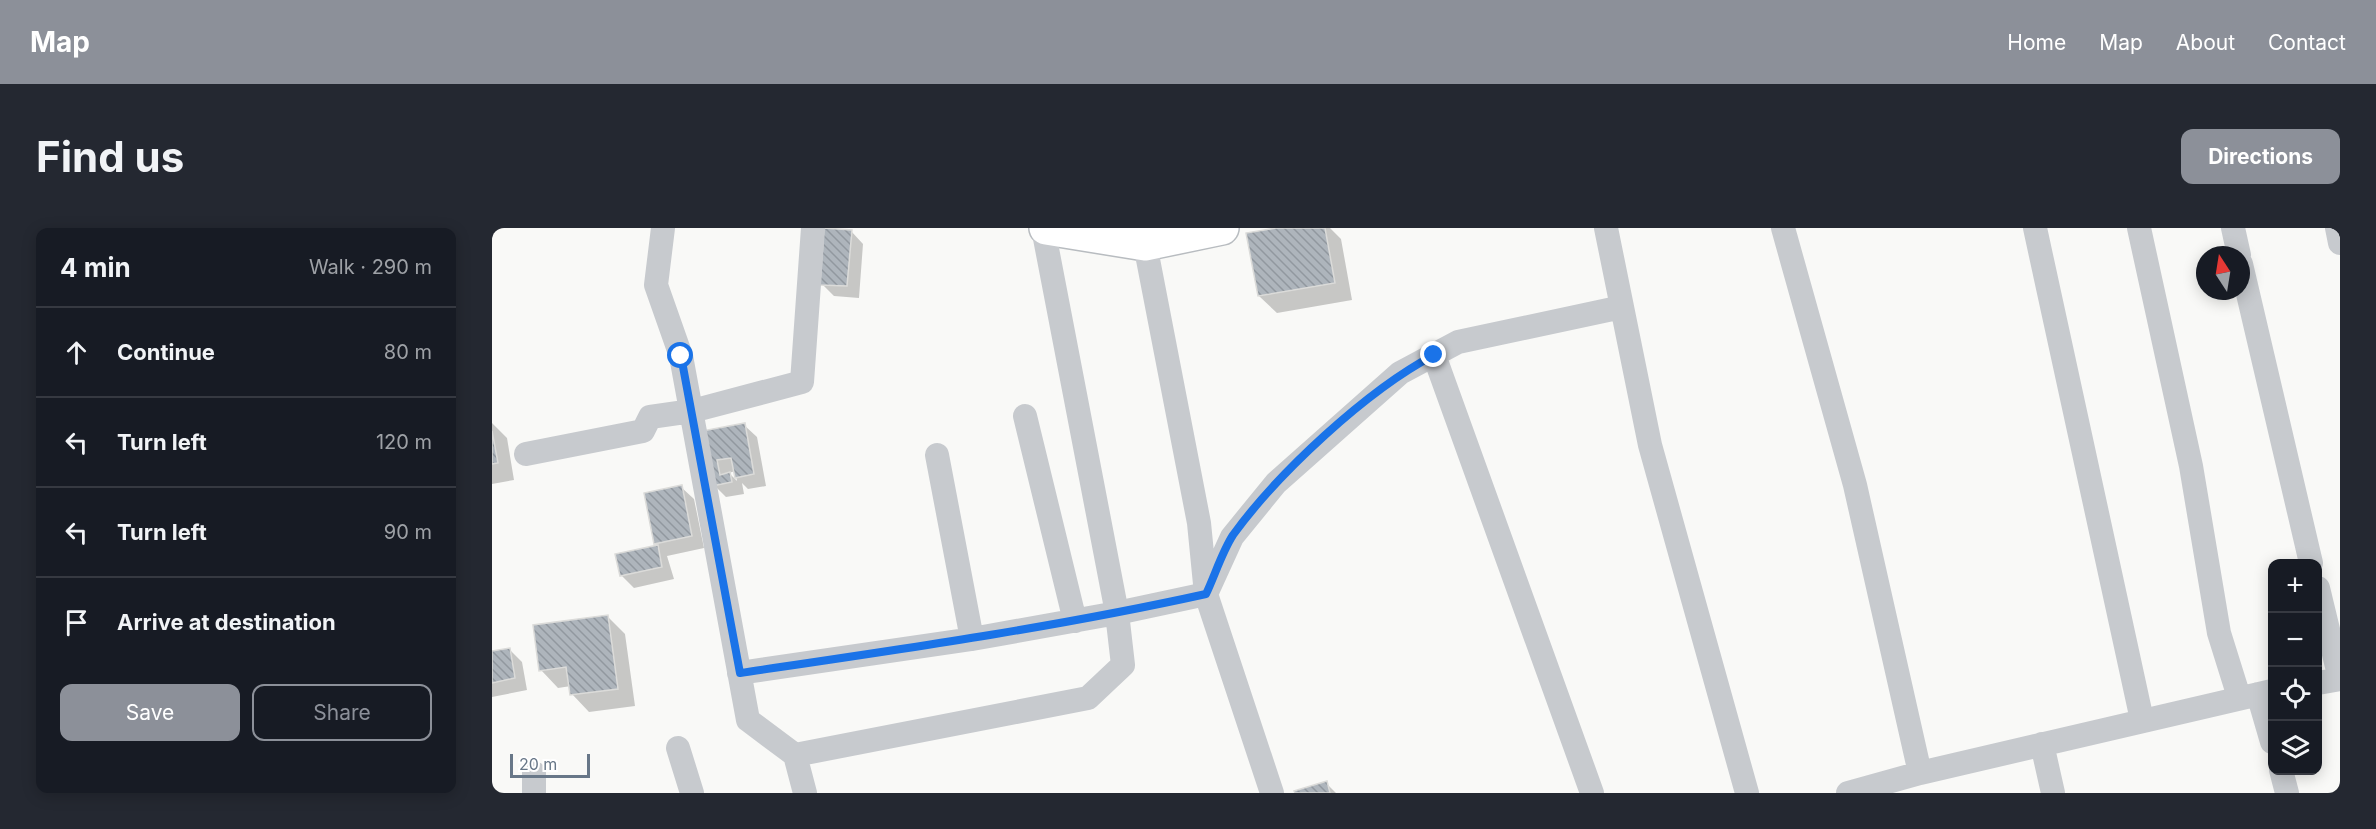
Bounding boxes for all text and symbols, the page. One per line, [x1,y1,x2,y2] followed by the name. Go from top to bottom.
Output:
[30,25,90,59] text: Map
[2007,30,2066,55] text: Home
[2099,30,2143,55] text: Map
[2176,30,2235,55] text: About
[2268,30,2346,55] text: Contact
[2181,129,2340,184] button: Directions
[36,131,184,182] text: Find us
[2196,246,2250,300] north arrow
[60,252,131,283] text: 4 min
[309,255,432,279] text: Walk · 290 m
[60,336,93,369] icon: ahead
[117,339,215,365] text: Continue
[384,340,432,364] text: 80 m
[1420,341,1446,367] route end
[667,342,693,368] route start
[60,426,93,459] icon: left
[117,429,207,455] text: Turn left
[376,430,432,454] text: 120 m
[60,516,93,549] icon: left
[117,519,207,545] text: Turn left
[384,520,432,544] text: 90 m
[2268,559,2322,775] map controls
[2268,559,2322,613] button: +
[60,606,93,639] icon: arrive
[117,609,336,635] text: Arrive at destination
[2268,613,2322,667] button: −
[2268,667,2322,721] button: locate
[60,684,240,741] button: Save
[252,684,432,741] button: Share
[2268,721,2322,775] button: layers
[510,751,590,778] scale bar
[519,754,557,774] text: 20 m

